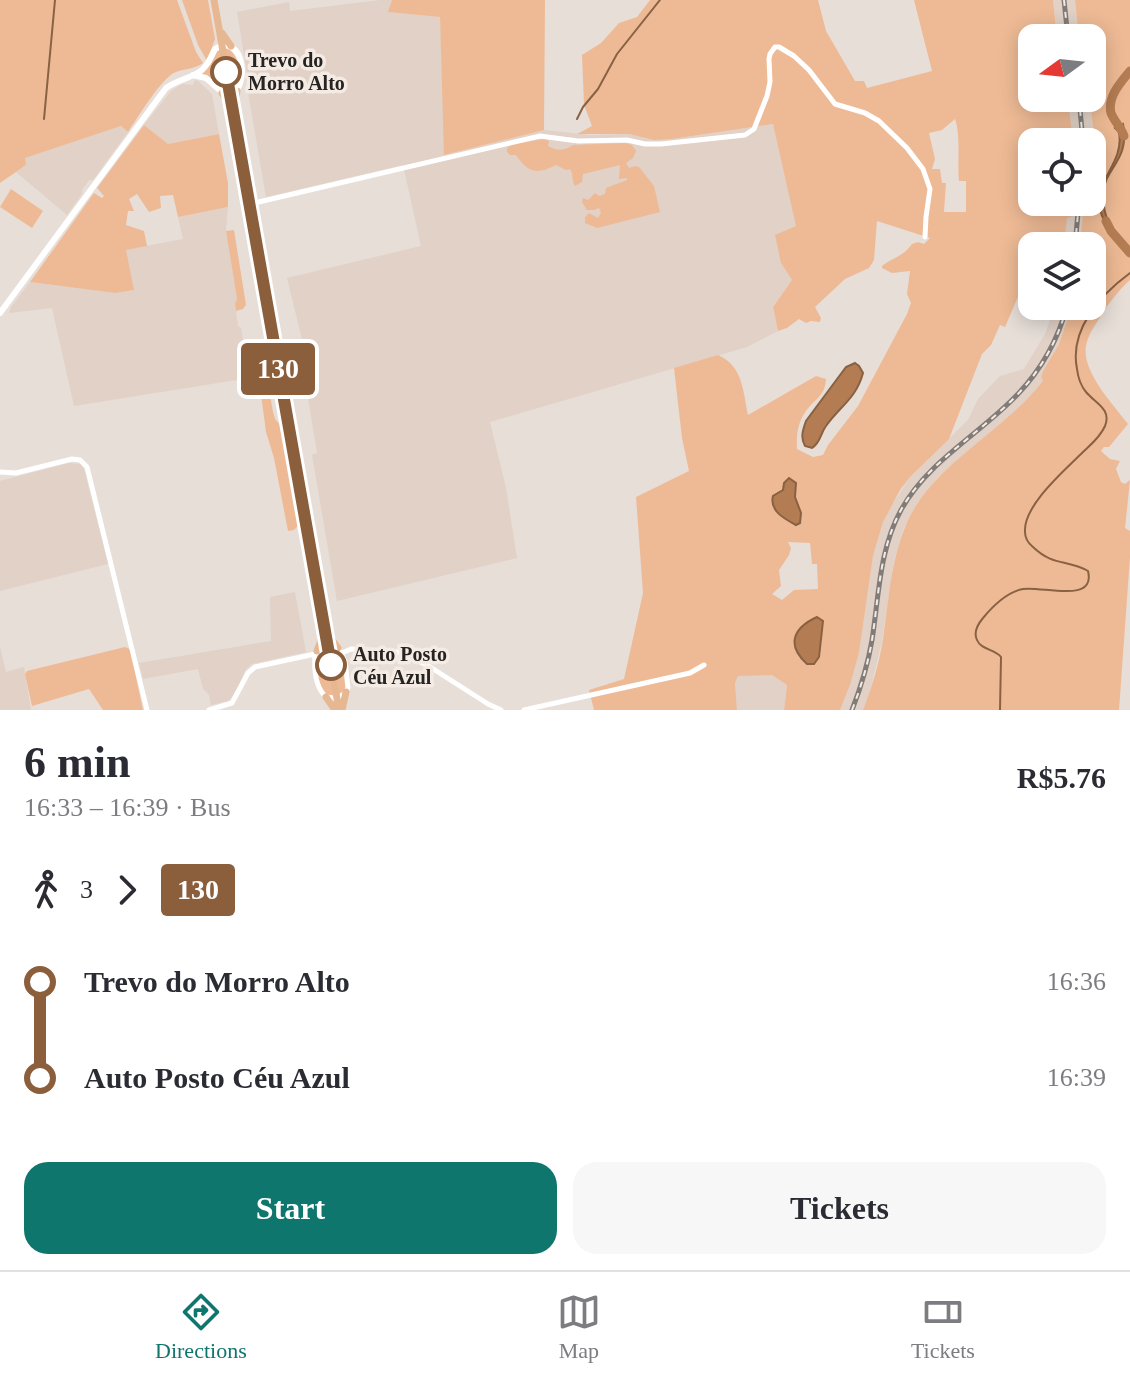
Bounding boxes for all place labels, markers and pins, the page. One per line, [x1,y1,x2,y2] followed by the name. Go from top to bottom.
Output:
[248,49,345,94] place label: Trevo do Morro Alto
[211,57,241,87] marker: Trevo do Morro Alto
[353,643,447,688] place label: Auto Posto Céu Azul
[316,650,346,680] marker: Auto Posto Céu Azul

